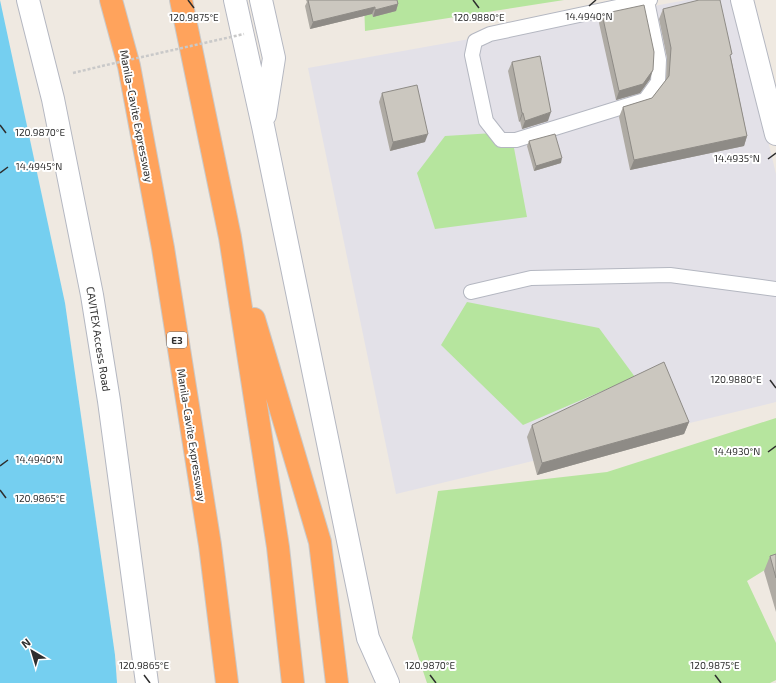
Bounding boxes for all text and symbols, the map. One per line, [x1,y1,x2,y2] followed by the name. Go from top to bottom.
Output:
[565,10,613,22] text: 14.4940°N
[169,11,219,23] text: 120.9875°E
[453,11,505,23] text: 120.9880°E
[118,49,156,183] street label: Manila–Cavite Expressway
[15,126,65,138] text: 120.9870°E
[714,152,760,164] text: 14.4935°N
[16,160,62,172] text: 14.4945°N
[84,286,114,392] street label: CAVITEX Access Road
[167,332,187,348] road number: E3
[175,367,209,503] street label: Manila–Cavite Expressway
[710,373,762,385] text: 120.9880°E
[714,445,760,457] text: 14.4930°N
[15,453,63,465] text: 14.4940°N
[15,492,65,504] text: 120.9865°E
[12,631,52,671] north arrow
[18,635,33,650] text: N
[119,659,169,671] text: 120.9865°E
[405,659,455,671] text: 120.9870°E
[690,659,740,671] text: 120.9875°E

